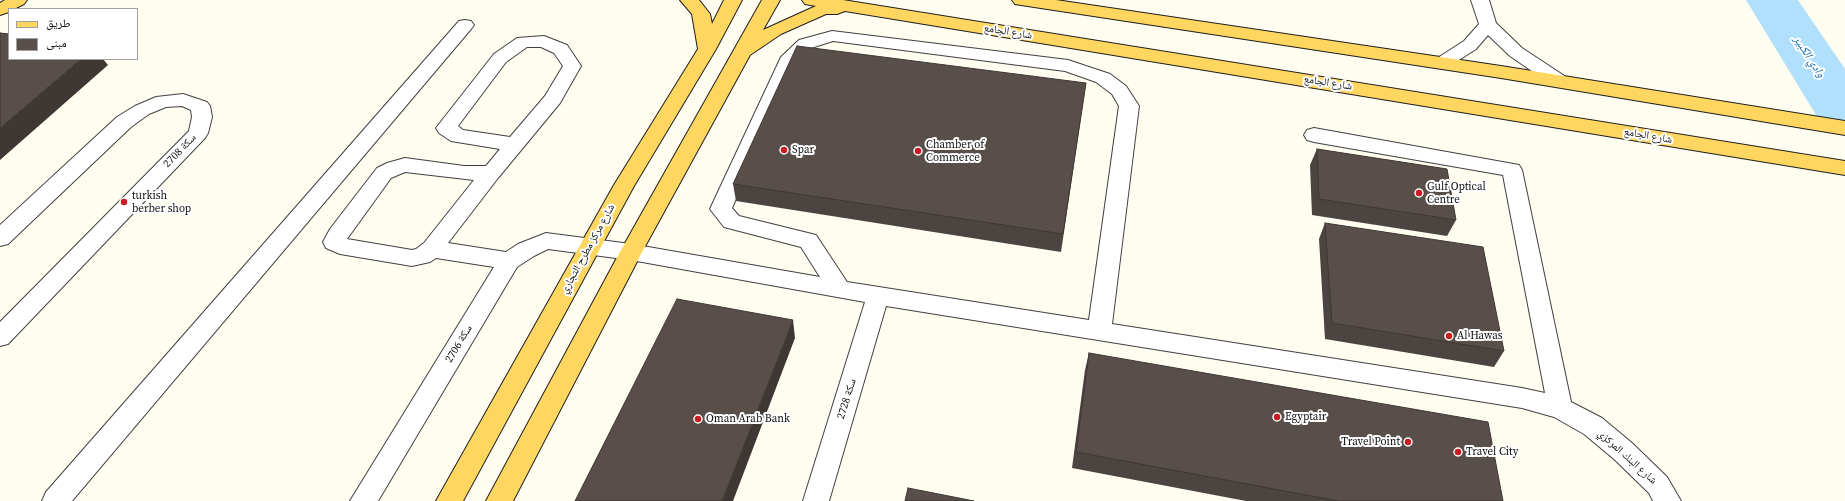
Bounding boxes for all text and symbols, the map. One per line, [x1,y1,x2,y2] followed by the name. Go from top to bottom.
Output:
[8,8,138,60] legend
[46,15,71,31] text: طريق
[983,22,1033,42] street label: شارع الجامع
[1790,33,1828,81] water label: وادي الكبير
[46,35,67,51] text: مبنى
[1303,73,1353,93] street label: شارع الجامع
[1623,125,1673,147] street label: شارع الجامع
[161,131,199,171] street label: سكة 2708
[926,138,984,164] place label: Chamber of Commerce
[792,143,814,157] place label: Spar
[779,145,789,155] marker: Spar
[913,146,923,156] marker: Chamber of Commerce
[1427,180,1486,206] place label: Gulf Optical Centre
[1414,188,1424,198] marker: Gulf Optical Centre
[132,189,191,215] place label: turkish berber shop
[119,197,129,207] marker: turkish berber shop
[558,202,618,296] street label: شارع مركز مطرح التجاري
[443,323,475,365] street label: سكة 2706
[1457,329,1503,343] place label: Al Hawas
[1444,331,1454,341] marker: Al Hawas
[835,377,859,421] street label: سكة 2728
[1285,410,1326,424] place label: Egyptair
[706,412,790,426] place label: Oman Arab Bank
[1272,412,1282,422] marker: Egyptair
[693,414,703,424] marker: Oman Arab Bank
[1595,427,1659,487] street label: شارع البنك المركزي
[1341,435,1400,449] place label: Travel Point
[1403,437,1413,447] marker: Travel Point
[1466,445,1518,459] place label: Travel City
[1453,447,1463,457] marker: Travel City

